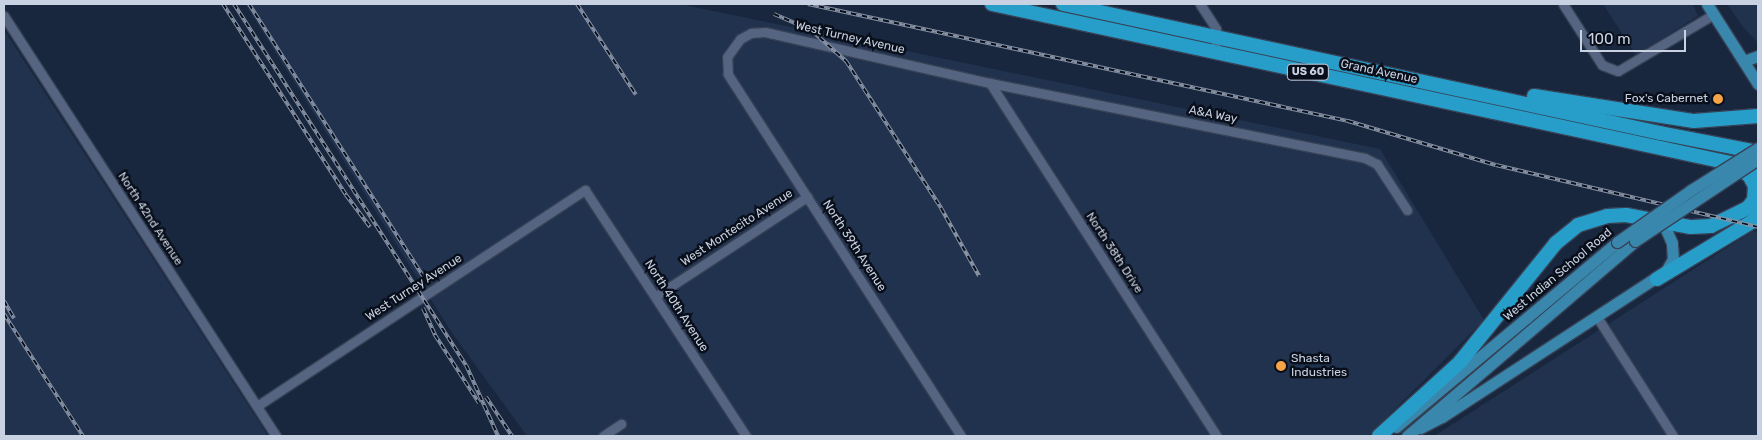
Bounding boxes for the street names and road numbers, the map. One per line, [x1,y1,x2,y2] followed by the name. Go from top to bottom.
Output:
[793,18,907,58] street label: West Turney Avenue
[1339,57,1419,87] street label: Grand Avenue
[1287,64,1329,80] road number: US 60
[1187,103,1239,127] street label: A&A Way
[114,170,186,268] street label: North 42nd Avenue
[678,186,796,270] street label: West Montecito Avenue
[819,198,889,294] street label: North 39th Avenue
[1083,210,1145,296] street label: North 38th Drive
[1501,226,1615,324] street label: West Indian School Road
[363,251,465,325] street label: West Turney Avenue
[641,257,711,355] street label: North 40th Avenue

